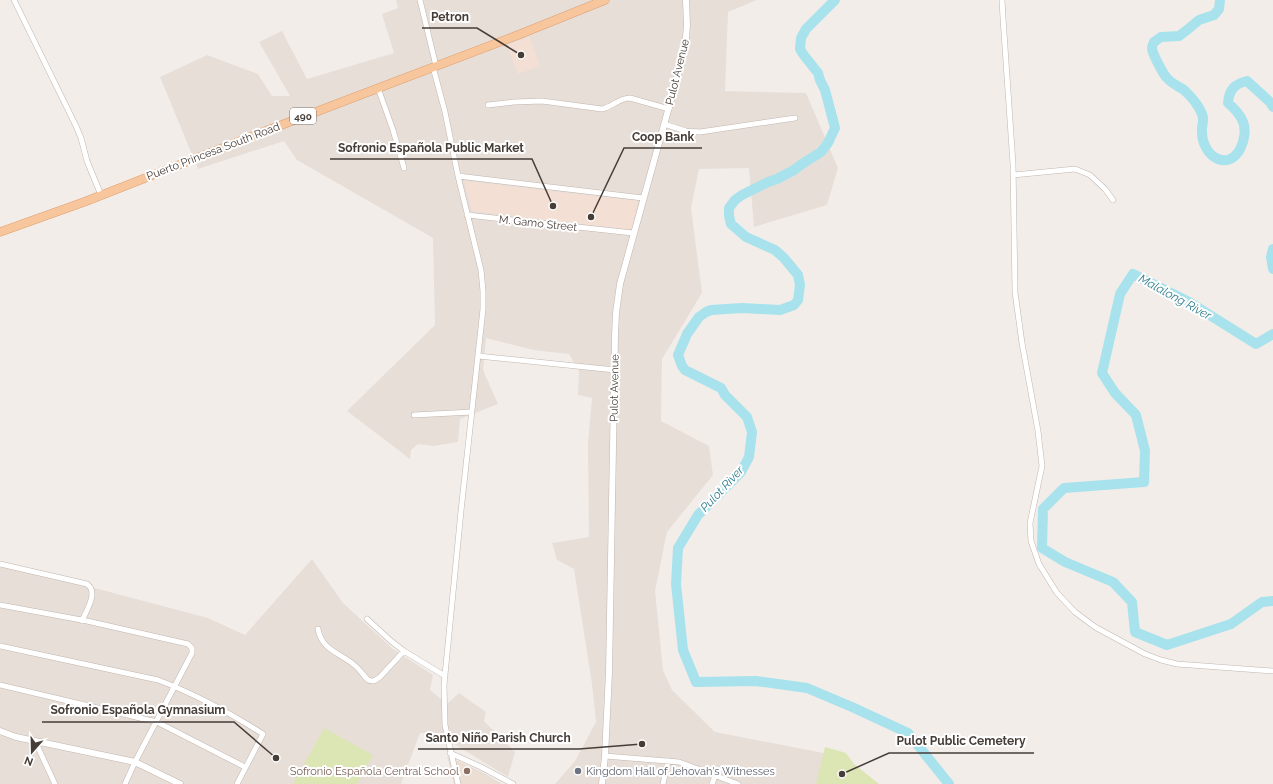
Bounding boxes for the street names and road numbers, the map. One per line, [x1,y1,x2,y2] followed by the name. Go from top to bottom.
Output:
[663,37,692,106] street label: Pulot Avenue
[290,108,316,124] road number: 490
[145,120,282,183] street label: Puerto Princesa South Road
[498,213,578,234] street label: M. Gamo Street
[607,354,622,422] street label: Pulot Avenue

